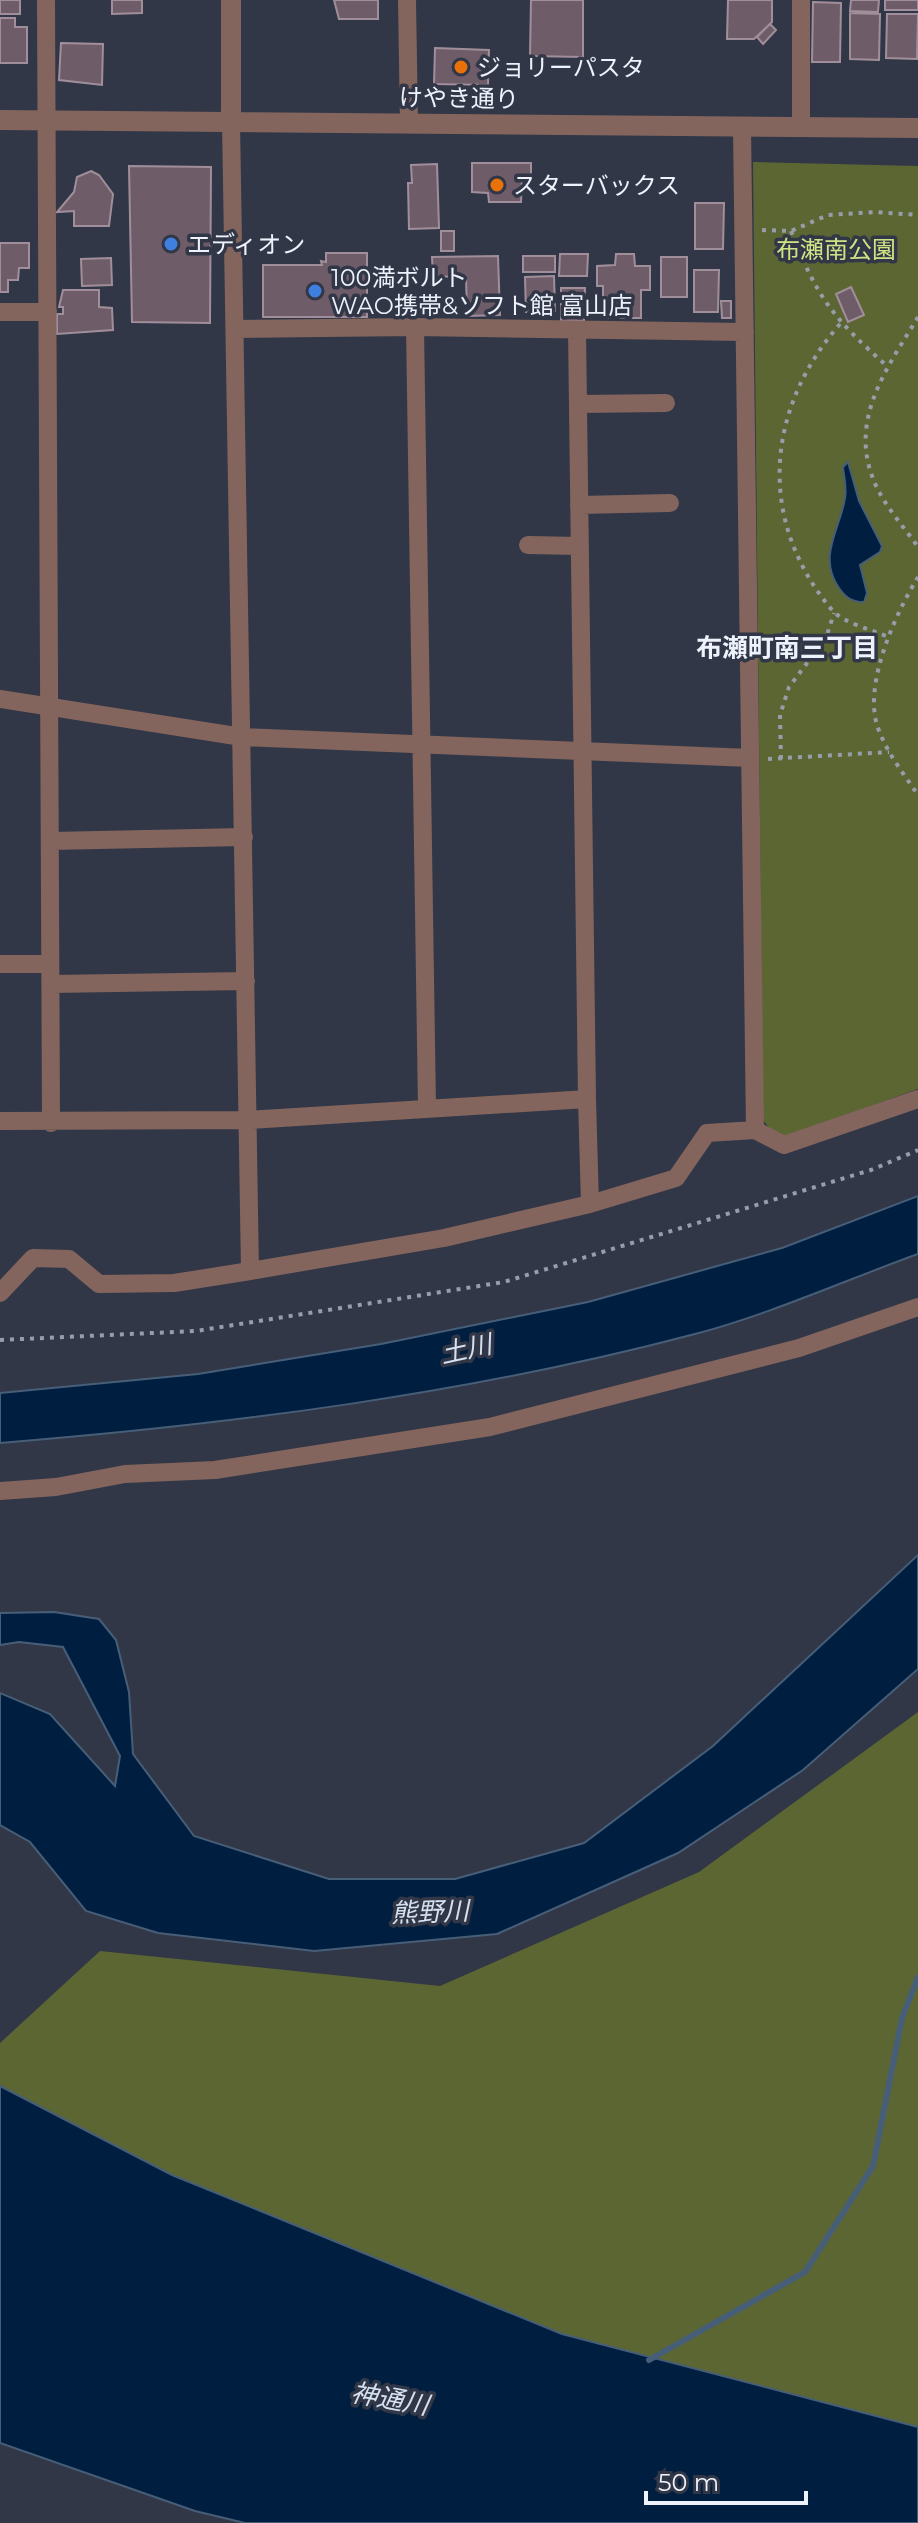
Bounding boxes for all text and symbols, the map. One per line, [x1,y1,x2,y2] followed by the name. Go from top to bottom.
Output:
[477,53,645,82] place label: ジョリーパスタ
[452,58,470,76] marker: ジョリーパスタ
[399,82,519,114] street label: けやき通り
[513,171,680,200] place label: スターバックス
[488,176,506,194] marker: スターバックス
[187,230,305,259] place label: エディオン
[162,235,180,253] marker: エディオン
[776,235,896,264] park label: 布瀬南公園
[331,263,632,320] place label: 100満ボルト WAO携帯&ソフト館 富山店
[306,282,324,300] marker: 100満ボルト WAO携帯&ソフト館 富山店
[696,632,878,664] district label: 布瀬町南三丁目
[437,1327,498,1370] water label: 土川
[390,1895,473,1929] water label: 熊野川
[349,2376,434,2422] water label: 神通川
[646,2455,806,2505] scale bar
[658,2468,719,2497] text: 50 m

